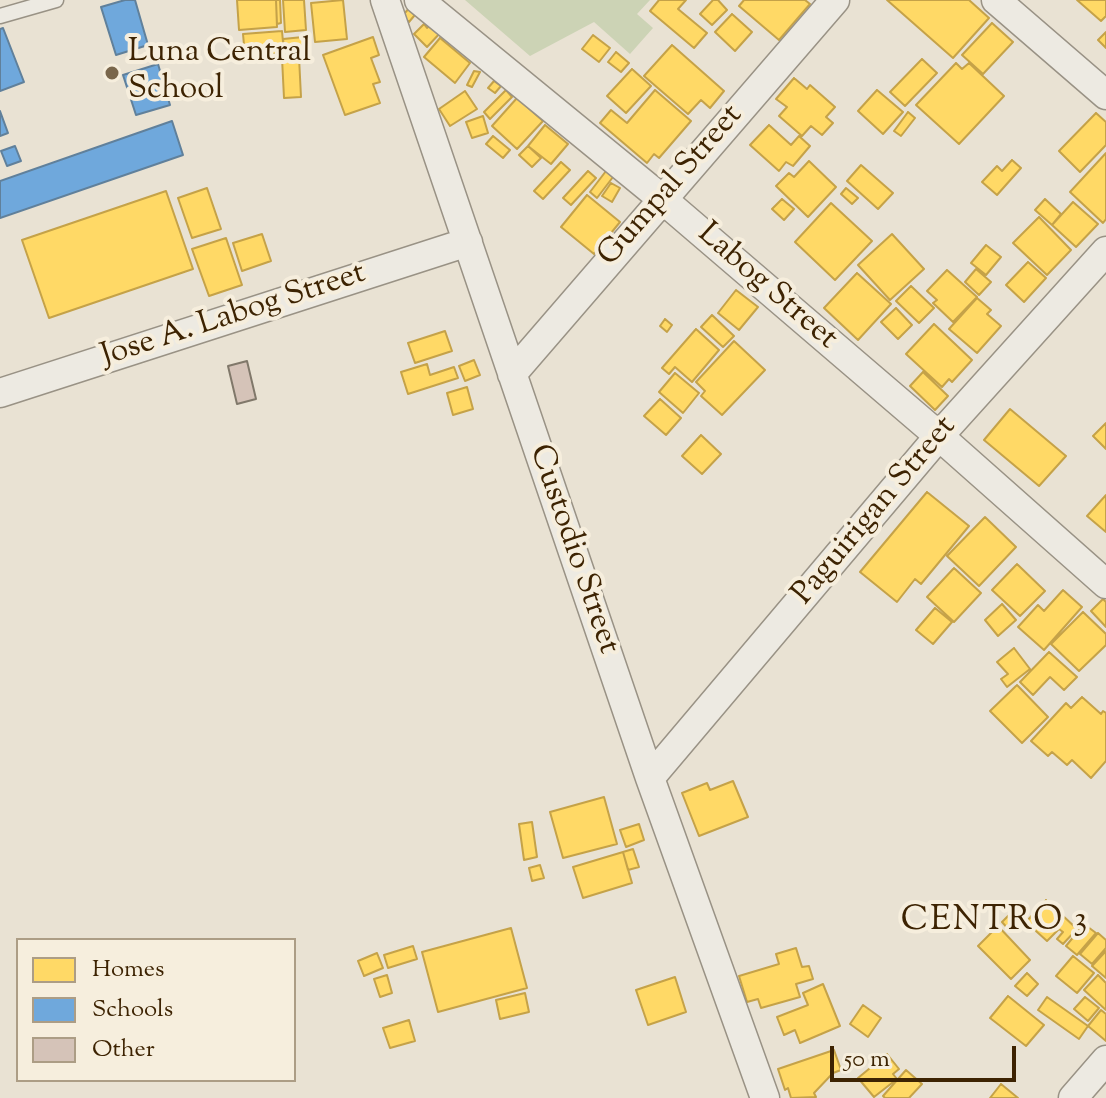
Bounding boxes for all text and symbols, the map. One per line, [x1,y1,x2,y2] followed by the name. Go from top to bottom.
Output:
[128,36,311,111] place label: Luna Central School
[103,64,121,82] marker: Luna Central School
[591,98,753,276] street label: Gumpal Street
[688,217,844,359] street label: Labog Street
[97,256,371,378] street label: Jose A. Labog Street
[786,410,966,614] street label: Paguirigan Street
[518,440,626,660] street label: Custodio Street
[901,903,1089,943] district label: CENTRO 3
[16,938,296,1082] legend
[92,953,164,987] text: Homes
[92,993,173,1027] text: Schools
[834,1030,1020,1080] scale bar
[92,1033,155,1067] text: Other
[844,1043,890,1077] text: 50 m

